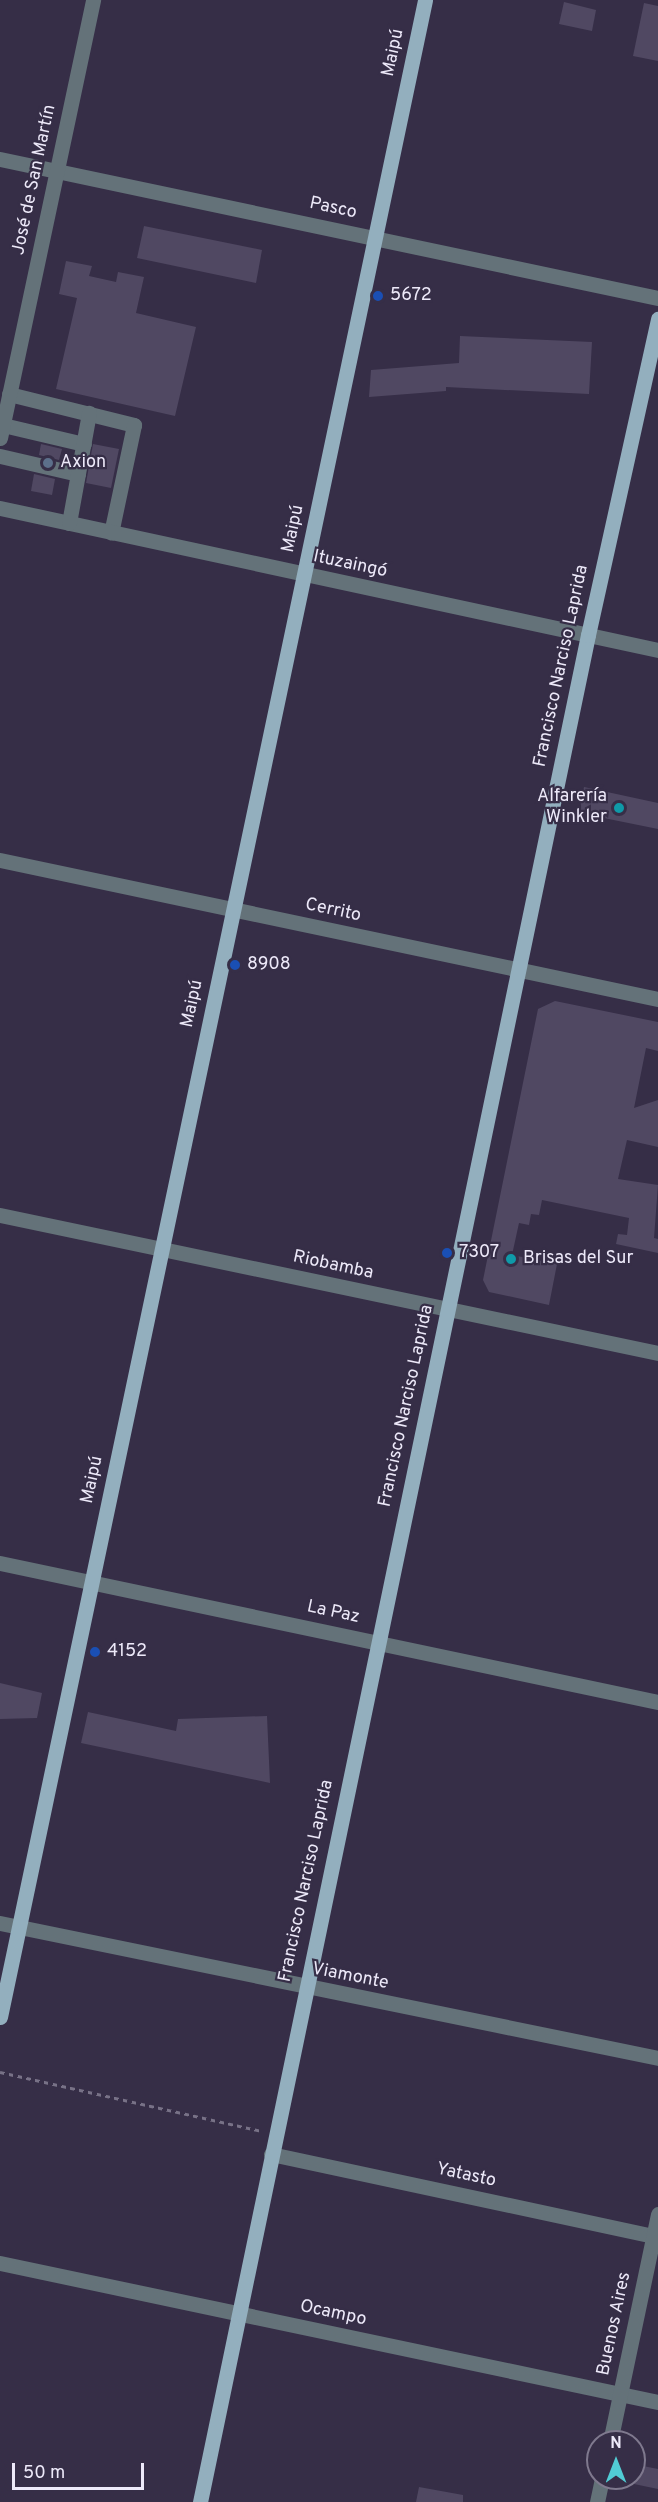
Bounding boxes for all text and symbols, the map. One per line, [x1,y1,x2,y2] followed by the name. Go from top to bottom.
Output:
[378,27,410,79] street label: Maipú
[9,103,61,257] street label: José de San Martín
[307,193,359,225] street label: Pasco
[390,285,432,307] place label: 5672
[371,289,385,303] marker: 5672
[60,452,106,474] place label: Axion
[41,456,55,470] marker: Axion
[278,503,310,555] street label: Maipú
[311,547,389,583] street label: Ituzaingó
[530,563,594,769] street label: Francisco Narciso Laprida
[537,787,607,830] place label: Alfarería Winkler
[612,801,626,815] marker: Alfarería Winkler
[303,895,363,927] street label: Cerrito
[247,954,291,976] place label: 8908
[228,958,242,972] marker: 8908
[177,978,209,1030] street label: Maipú
[459,1242,499,1264] place label: 7307
[440,1246,454,1260] marker: 7307
[291,1247,375,1285] street label: Riobamba
[523,1248,634,1270] place label: Brisas del Sur
[504,1252,518,1266] marker: Brisas del Sur
[375,1303,439,1509] street label: Francisco Narciso Laprida
[77,1454,109,1506] street label: Maipú
[305,1597,361,1629] street label: La Paz
[107,1641,147,1663] place label: 4152
[88,1645,102,1659] marker: 4152
[275,1778,339,1984] street label: Francisco Narciso Laprida
[310,1959,390,1995] street label: Viamonte
[434,2159,498,2193] street label: Yatasto
[593,2270,637,2378] street label: Buenos Aires
[298,2296,368,2332] street label: Ocampo
[586,2430,646,2490] north arrow
[610,2434,622,2454] text: N
[15,2451,147,2489] scale bar
[23,2462,65,2485] text: 50 m

